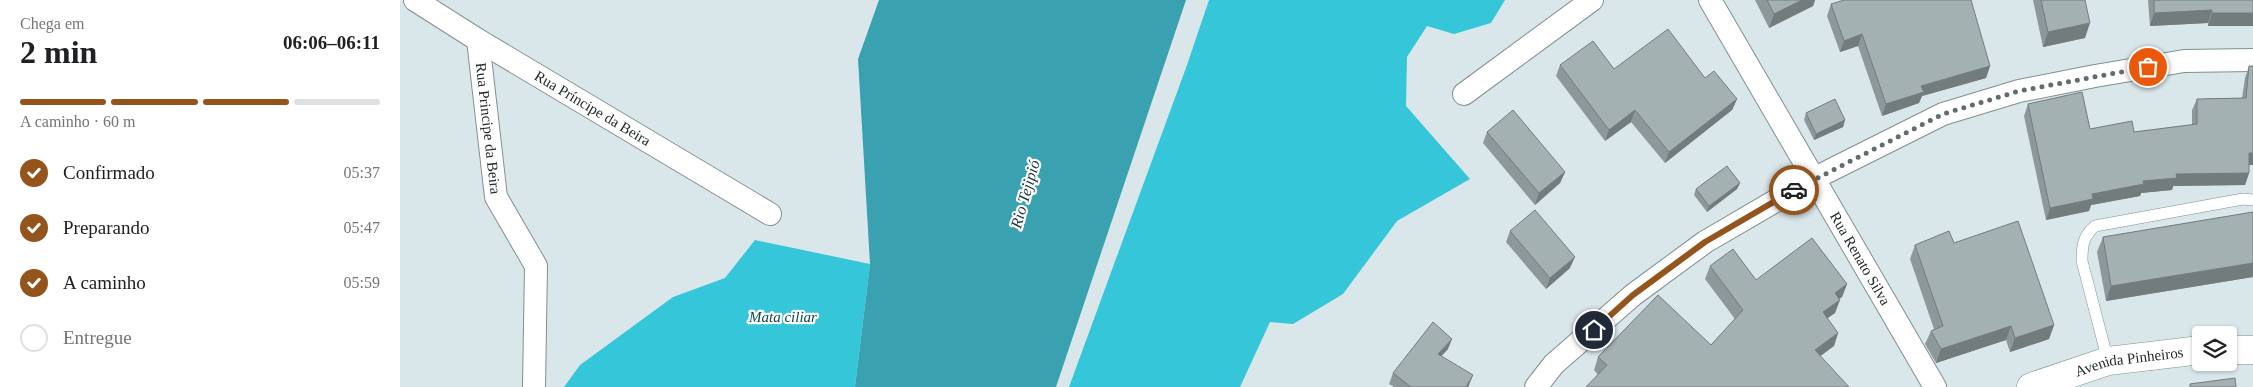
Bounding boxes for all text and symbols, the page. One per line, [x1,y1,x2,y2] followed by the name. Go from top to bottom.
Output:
[20,15,84,32] text: Chega em
[283,32,380,53] text: 06:06–06:11
[20,34,97,70] text: 2 min
[2127,46,2169,88] pin
[2134,53,2162,81] icon: bag
[473,62,504,195] street label: Rua Principe da Beira
[532,68,654,149] street label: Rua Príncipe da Beira
[20,113,136,130] text: A caminho · 60 m
[1007,158,1044,231] water label: Rio Tejipió
[20,159,48,187] icon: check
[63,162,155,183] text: Confirmado
[344,164,380,181] text: 05:37
[1769,165,1819,215] courier
[1780,176,1808,204] icon: car
[1827,209,1894,308] street label: Rua Renato Silva
[20,214,48,242] icon: check
[63,217,150,238] text: Preparando
[344,219,380,236] text: 05:47
[20,269,48,297] icon: check
[63,272,146,293] text: A caminho
[344,274,380,291] text: 05:59
[748,309,817,325] park label: Mata ciliar
[1573,309,1615,351] pin
[1580,316,1608,344] icon: home
[2192,326,2237,371] map controls
[2192,326,2237,371] button: layers
[63,327,132,348] text: Entregue
[2073,344,2184,380] street label: Avenida Pinheiros

